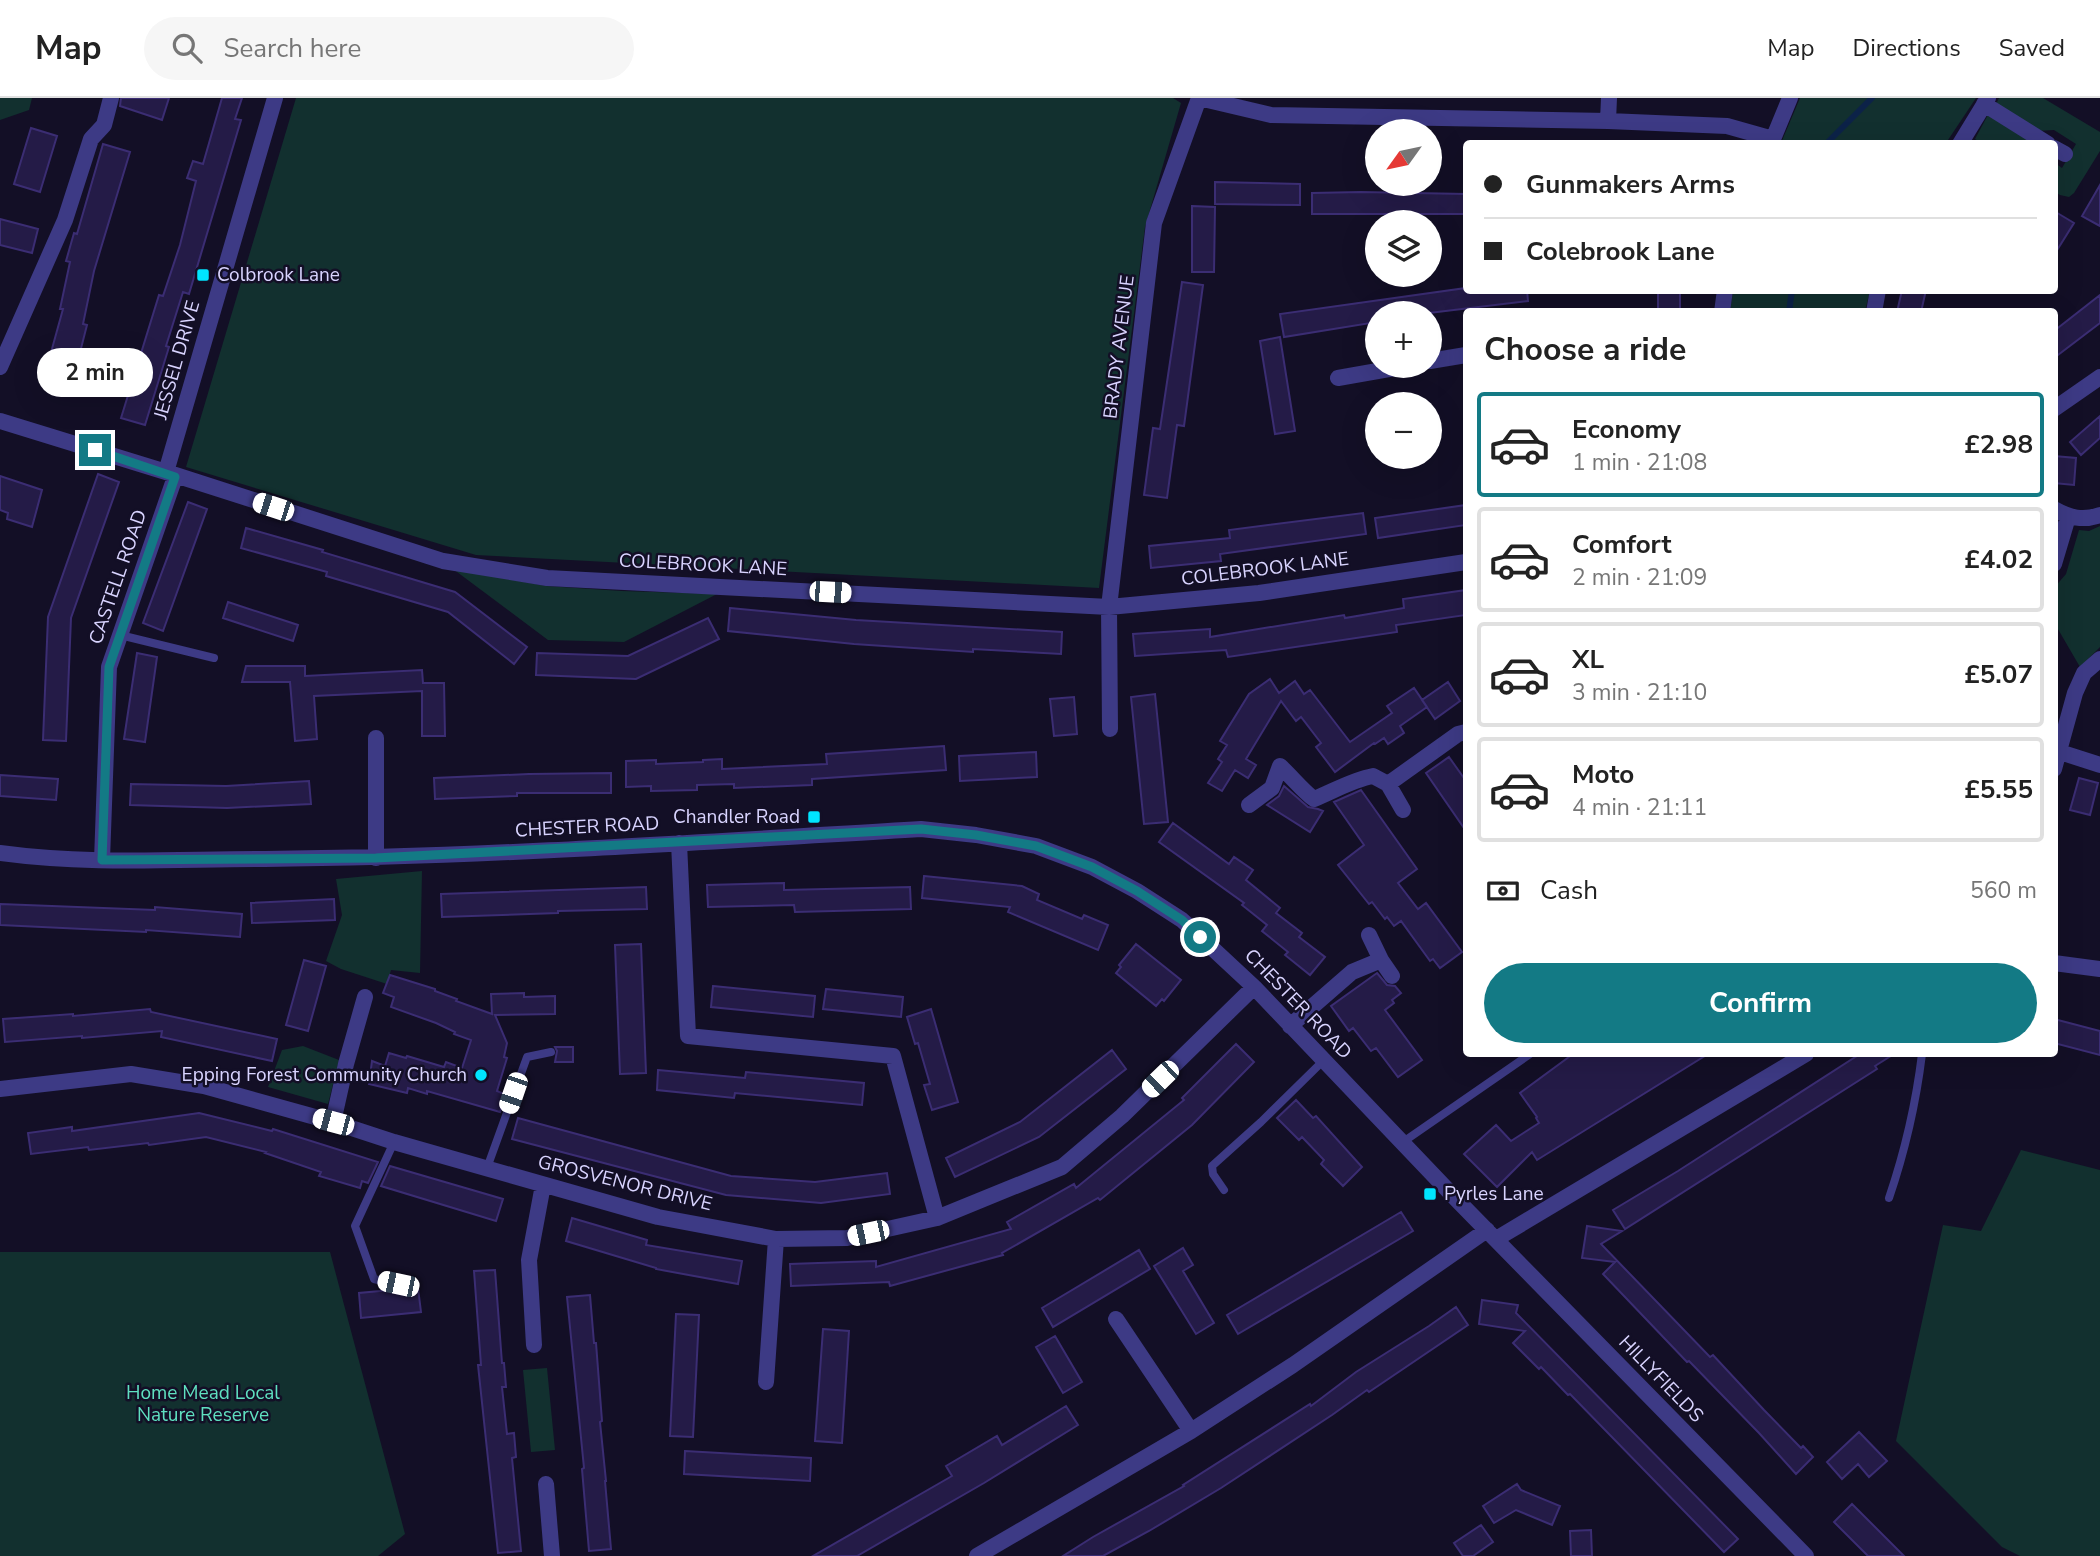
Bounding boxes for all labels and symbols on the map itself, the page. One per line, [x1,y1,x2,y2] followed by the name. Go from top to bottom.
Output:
[1365,119,1442,196] north arrow
[217,262,340,288] place label: Colbrook Lane
[195,267,211,283] marker: Colbrook Lane
[1097,274,1141,420] street label: BRADY AVENUE
[147,298,206,423] street label: JESSEL DRIVE
[37,348,153,398] callout: 2 min
[79,434,111,466] route end
[250,491,297,523] car
[83,506,153,648] street label: CASTELL ROAD
[1180,546,1350,592] street label: COLEBROOK LANE
[618,548,788,582] street label: COLEBROOK LANE
[809,580,852,604] car
[673,804,800,830] place label: Chandler Road
[806,809,822,825] marker: Chandler Road
[514,810,660,844] street label: CHESTER ROAD
[1184,921,1216,953] route start
[1238,943,1358,1065] street label: CHESTER ROAD
[1138,1057,1183,1101] car
[182,1062,467,1088] place label: Epping Forest Community Church
[473,1067,489,1083] marker: Epping Forest Community Church
[497,1070,530,1116] car
[310,1106,357,1138] car
[535,1149,715,1217] street label: GROSVENOR DRIVE
[1444,1181,1544,1207] place label: Pyrles Lane
[1422,1186,1438,1202] marker: Pyrles Lane
[846,1218,891,1248] car
[376,1269,421,1299] car
[1613,1330,1709,1428] street label: HILLYFIELDS
[126,1380,280,1428] park label: Home Mead Local Nature Reserve

